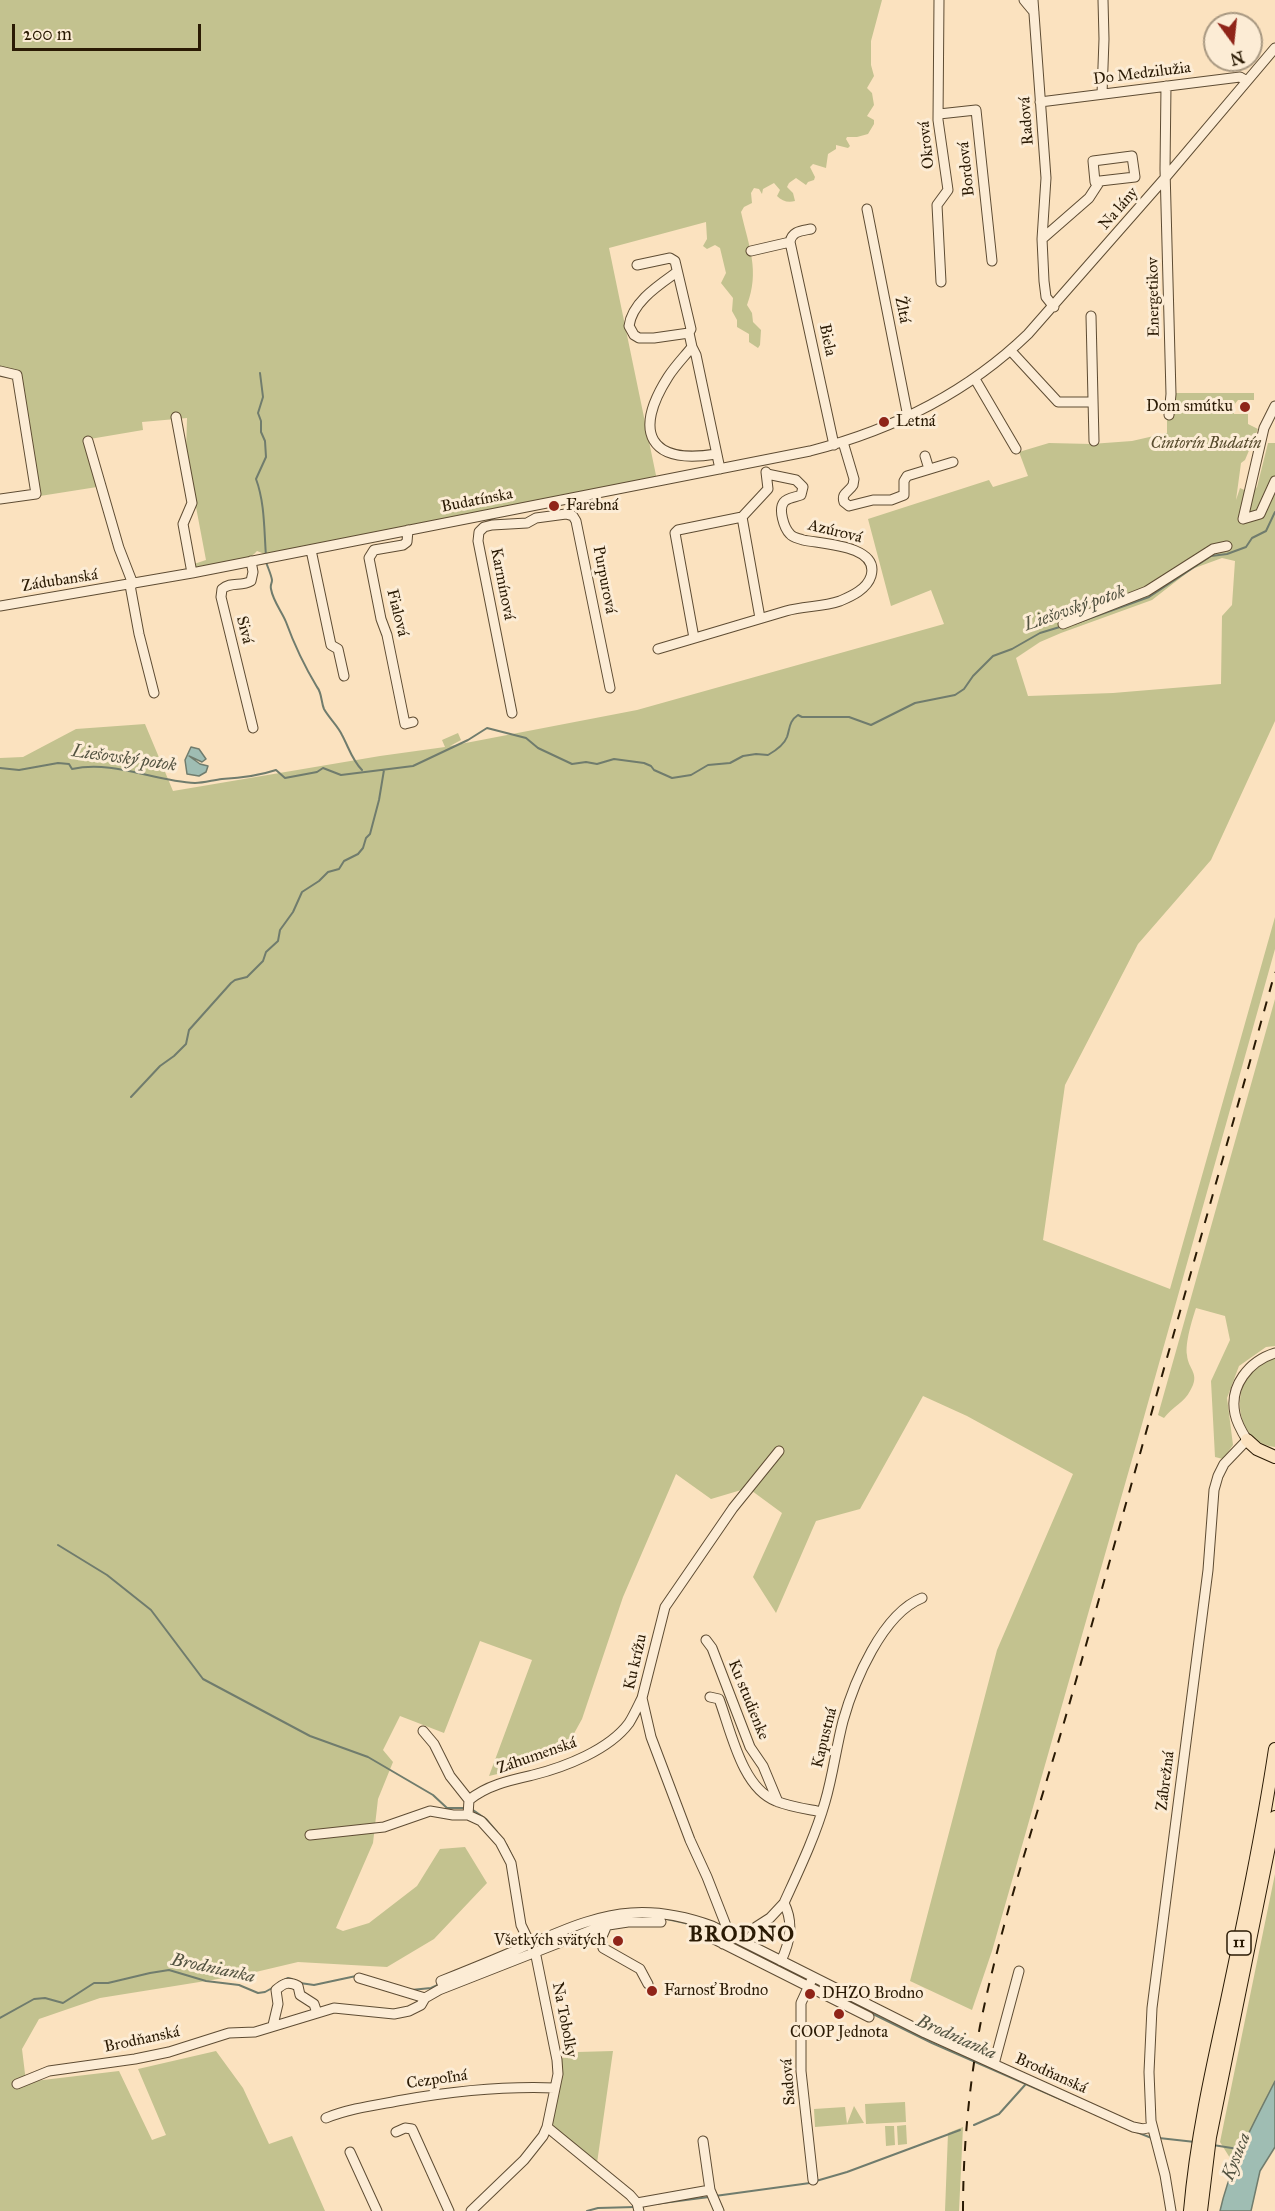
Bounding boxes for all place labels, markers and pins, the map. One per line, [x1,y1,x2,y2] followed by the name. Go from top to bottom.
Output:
[1146,397,1233,417] place label: Dom smútku
[1238,400,1252,414] marker: Dom smútku
[896,412,936,432] place label: Letná
[877,415,891,429] marker: Letná
[566,496,619,516] place label: Farebná
[547,499,561,513] marker: Farebná
[494,1931,606,1951] place label: Všetkých svätých
[611,1934,625,1948] marker: Všetkých svätých
[664,1981,768,2001] place label: Farnosť Brodno
[645,1984,659,1998] marker: Farnosť Brodno
[822,1984,923,2004] place label: DHZO Brodno
[803,1987,817,2001] marker: DHZO Brodno
[832,2007,846,2021] marker: COOP Jednota
[790,2023,888,2043] place label: COOP Jednota

